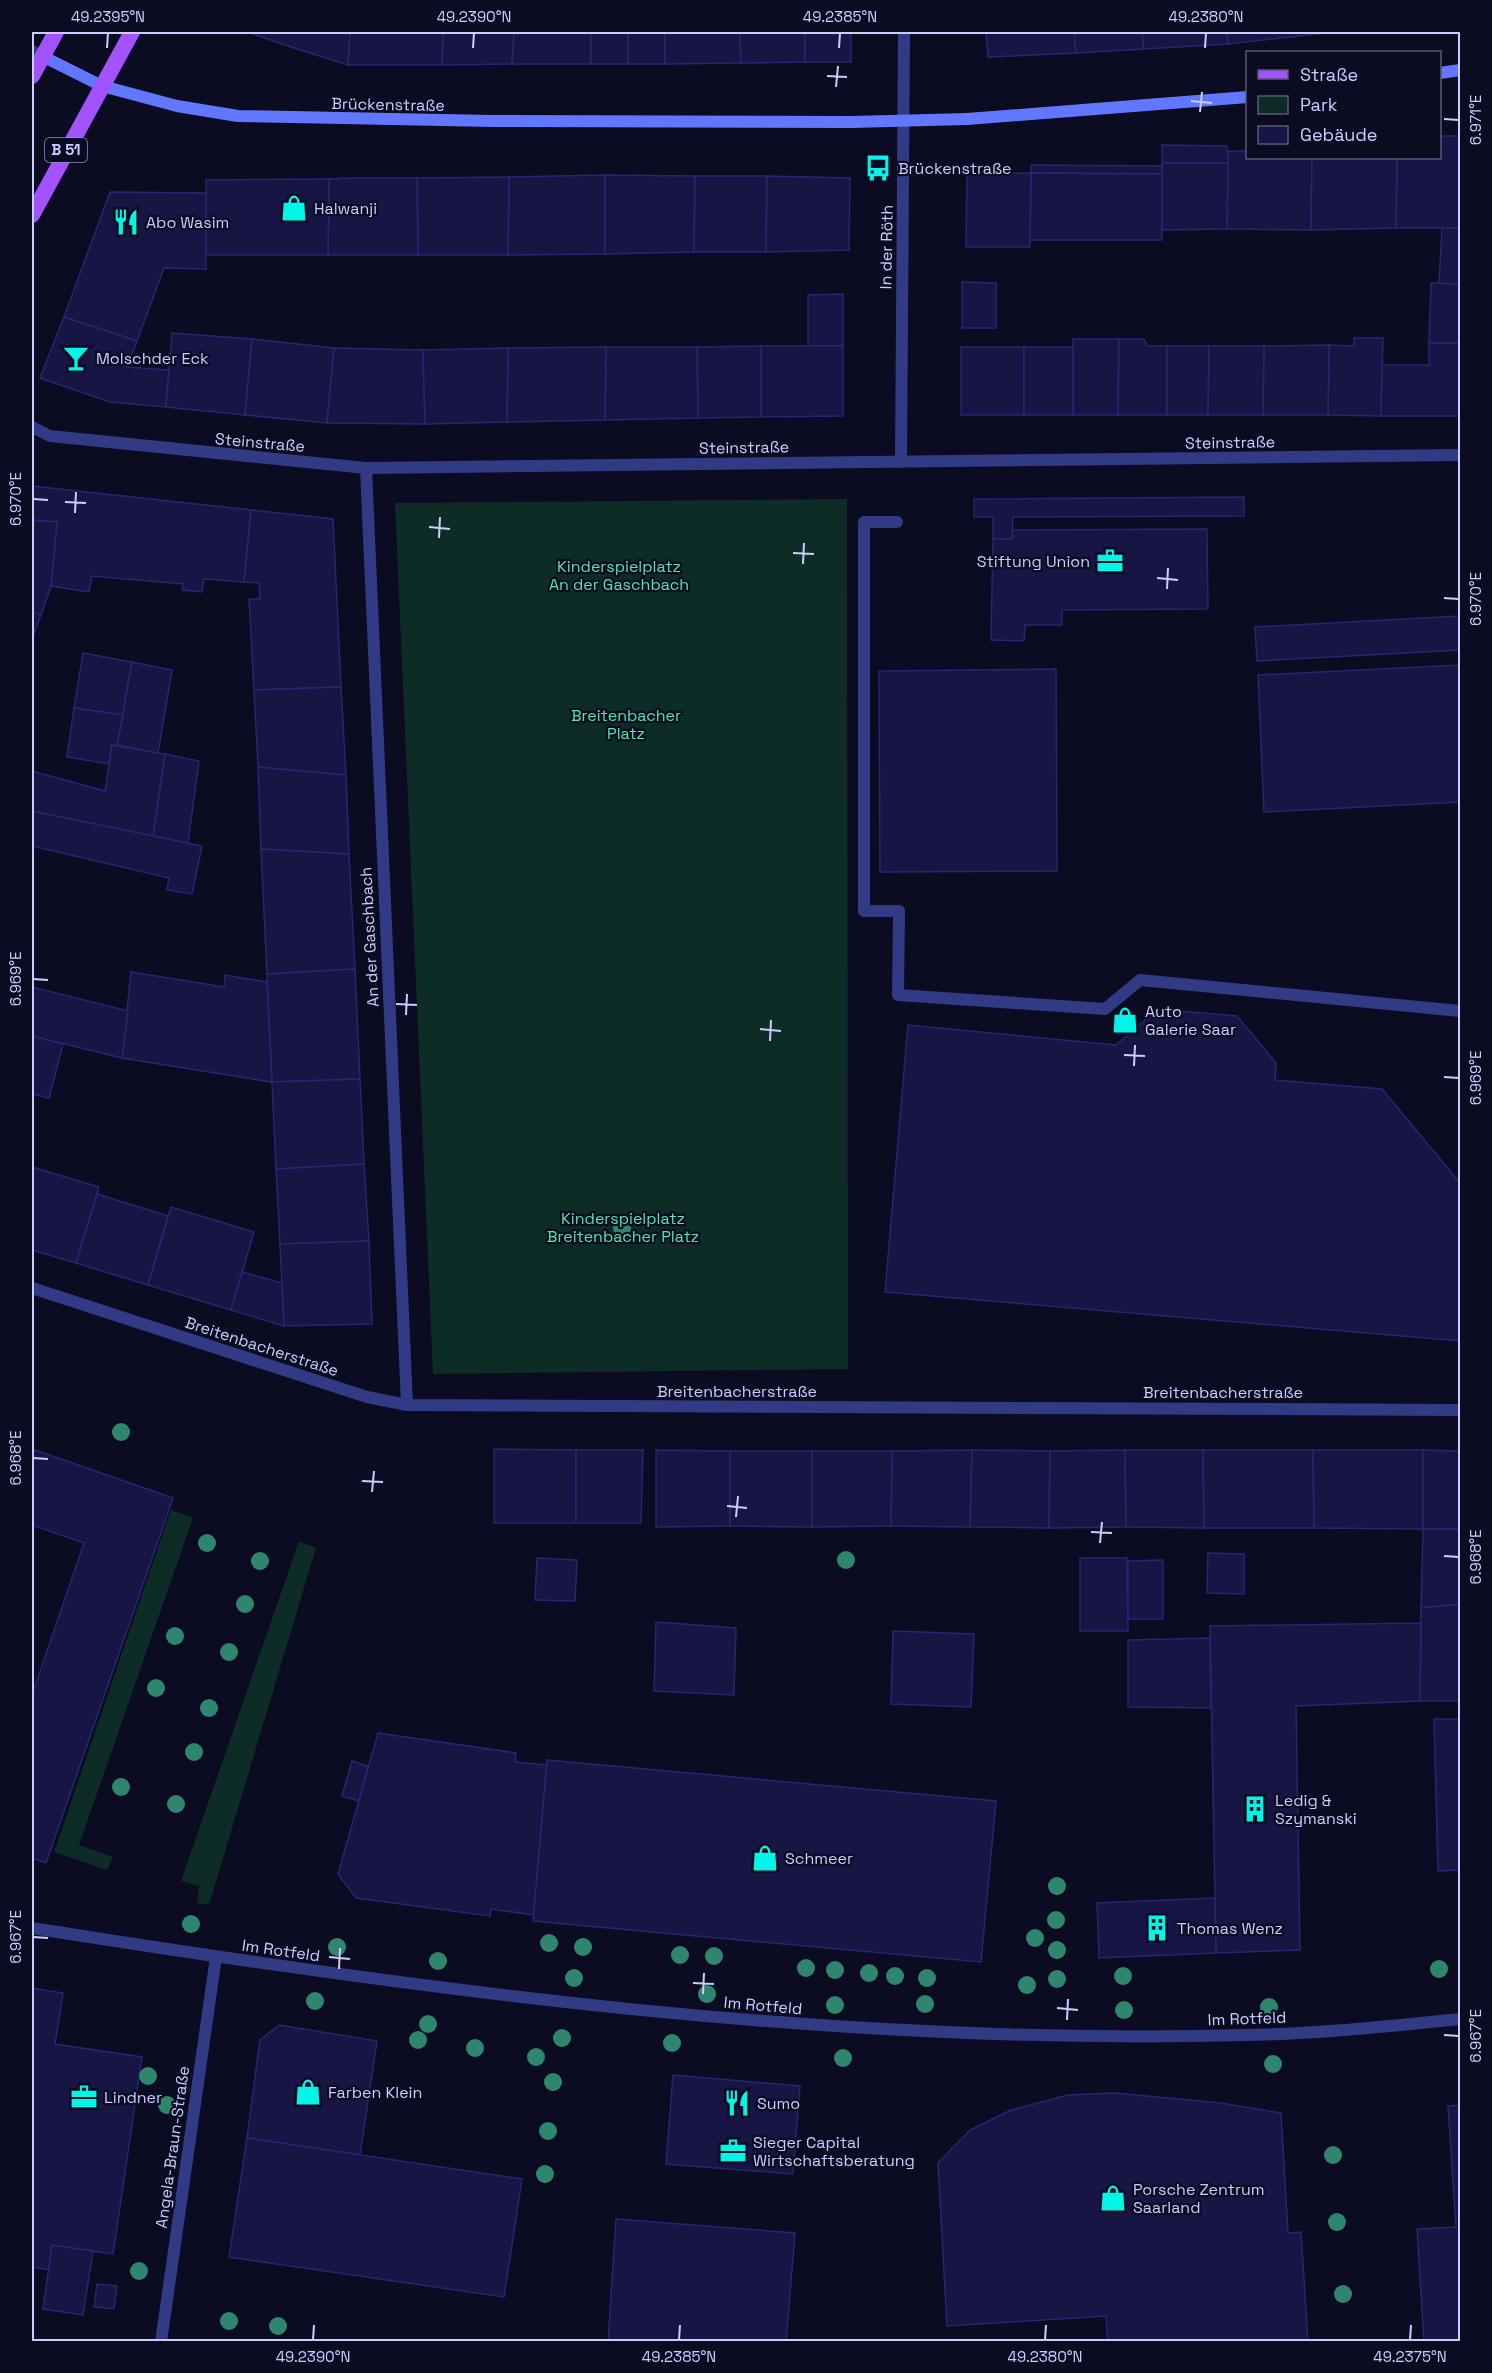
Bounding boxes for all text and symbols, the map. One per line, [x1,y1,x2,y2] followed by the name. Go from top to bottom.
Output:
[71,7,145,26] text: 49.2395°N
[437,7,511,26] text: 49.2390°N
[803,7,877,26] text: 49.2385°N
[1169,7,1243,26] text: 49.2380°N
[1246,51,1441,159] legend
[1300,63,1358,86] text: Straße
[331,93,445,116] street label: Brückenstraße
[1300,93,1338,116] text: Park
[1466,95,1485,145] text: 6.971°E
[1300,123,1378,146] text: Gebäude
[45,138,87,162] road number: B 51
[863,153,893,183] bus stop icon: Brückenstraße
[898,158,1012,179] place label: Brückenstraße
[279,193,309,223] shop icon: Halwanji
[314,198,377,219] place label: Halwanji
[875,205,898,289] street label: In der Röth
[111,207,141,237] restaurant icon: Abo Wasim
[146,212,229,233] place label: Abo Wasim
[61,343,91,373] bar icon: Molschder Eck
[96,348,209,369] place label: Molschder Eck
[214,428,306,457] street label: Steinstraße
[1185,431,1275,454] street label: Steinstraße
[699,436,789,459] street label: Steinstraße
[6,472,25,526] text: 6.970°E
[1095,546,1125,576] office icon: Stiftung Union
[977,551,1090,572] place label: Stiftung Union
[549,556,689,595] park label: Kinderspielplatz An der Gaschbach
[1466,572,1485,626] text: 6.970°E
[571,705,681,744] park label: Breitenbacher Platz
[355,866,384,1007] street label: An der Gaschbach
[6,952,25,1006] text: 6.969°E
[1145,1001,1236,1040] place label: Auto Galerie Saar
[1110,1005,1140,1035] shop icon: Auto Galerie Saar
[1466,1051,1485,1105] text: 6.969°E
[547,1208,699,1247] park label: Kinderspielplatz Breitenbacher Platz
[182,1312,341,1381] street label: Breitenbacherstraße
[657,1381,817,1402] street label: Breitenbacherstraße
[1143,1382,1303,1403] street label: Breitenbacherstraße
[6,1431,25,1485] text: 6.968°E
[1466,1530,1485,1584] text: 6.968°E
[1275,1790,1357,1829] place label: Ledig & Szymanski
[1240,1794,1270,1824] building icon: Ledig & Szymanski
[750,1843,780,1873] shop icon: Schmeer
[785,1848,853,1869] place label: Schmeer
[6,1910,25,1964] text: 6.967°E
[1142,1913,1172,1943] building icon: Thomas Wenz
[1177,1918,1283,1939] place label: Thomas Wenz
[240,1935,321,1966] street label: Im Rotfeld
[723,1992,803,2019] street label: Im Rotfeld
[1207,2007,1287,2030] street label: Im Rotfeld
[1466,2009,1485,2063] text: 6.967°E
[151,2065,194,2230] street label: Angela-Braun-Straße
[293,2077,323,2107] shop icon: Farben Klein
[69,2082,99,2112] office icon: Lindner
[328,2082,422,2103] place label: Farben Klein
[104,2087,162,2108] place label: Lindner
[722,2088,752,2118] restaurant icon: Sumo
[757,2093,800,2114] place label: Sumo
[753,2132,915,2171] place label: Sieger Capital Wirtschaftsberatung
[718,2136,748,2166] office icon: Sieger Capital Wirtschaftsberatung
[1133,2179,1265,2218] place label: Porsche Zentrum Saarland
[1098,2183,1128,2213] shop icon: Porsche Zentrum Saarland
[276,2347,350,2366] text: 49.2390°N
[642,2347,716,2366] text: 49.2385°N
[1008,2347,1082,2366] text: 49.2380°N
[1373,2347,1447,2366] text: 49.2375°N

